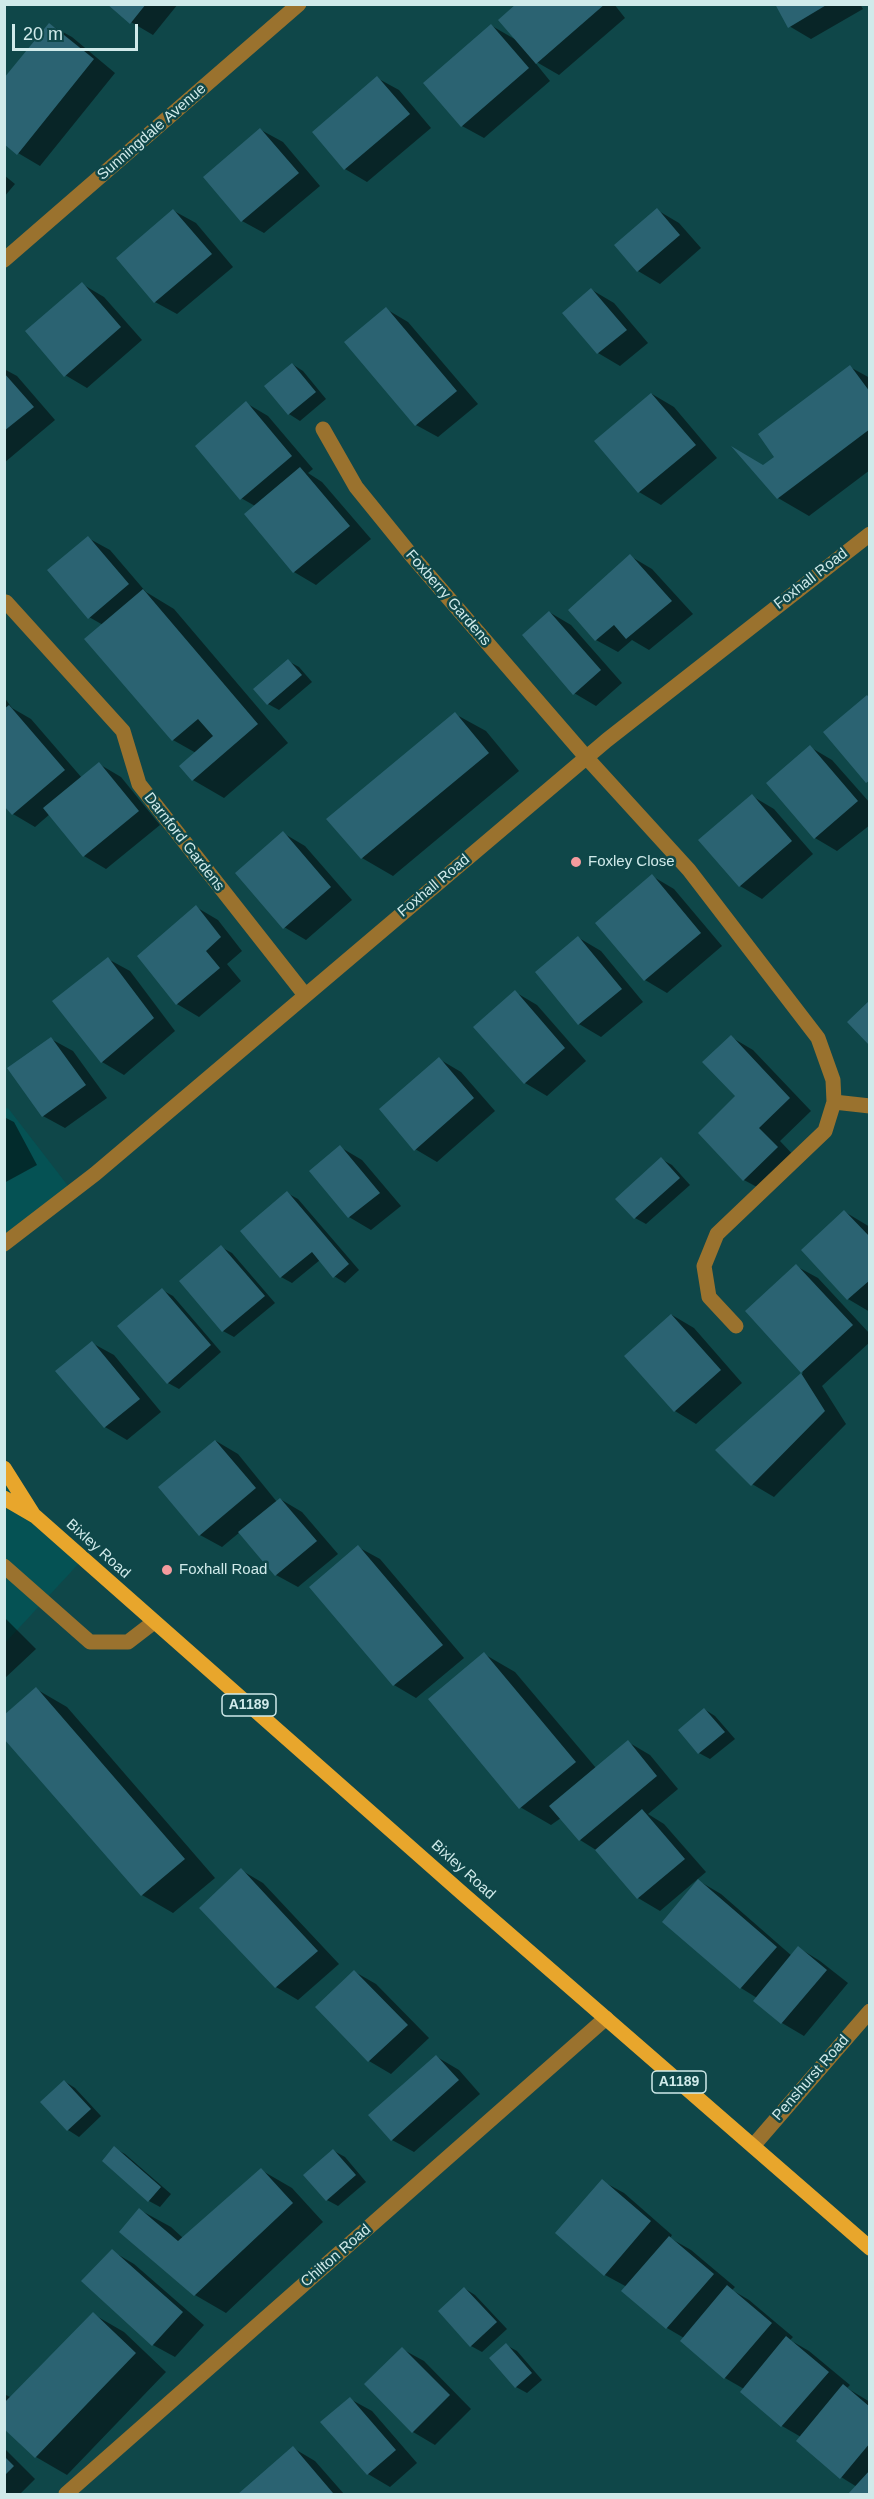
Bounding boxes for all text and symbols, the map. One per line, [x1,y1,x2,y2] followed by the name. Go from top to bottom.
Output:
[15,12,141,50] scale bar
[23,24,63,44] text: 20 m
[94,80,210,184] street label: Sunningdale Avenue
[771,545,851,613] street label: Foxhall Road
[402,546,494,650] street label: Foxberry Gardens
[140,789,228,895] street label: Darnford Gardens
[394,851,474,921] street label: Foxhall Road
[588,853,675,871] place label: Foxley Close
[569,855,583,869] marker: Foxley Close
[62,1516,134,1582] street label: Bixley Road
[179,1561,267,1579] place label: Foxhall Road
[160,1563,174,1577] marker: Foxhall Road
[222,1694,276,1716] road number: A1189
[427,1837,499,1903] street label: Bixley Road
[769,2032,853,2124] street label: Penshurst Road
[652,2071,706,2093] road number: A1189
[297,2221,375,2291] street label: Chilton Road

